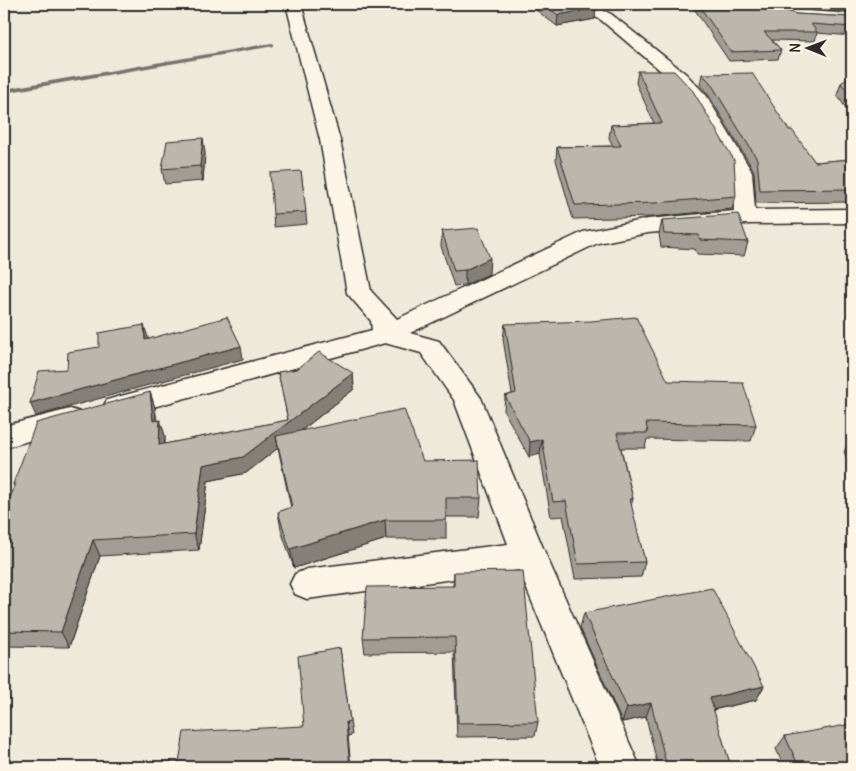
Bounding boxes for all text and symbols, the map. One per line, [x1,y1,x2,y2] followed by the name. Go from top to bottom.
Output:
[784,22,834,72] north arrow
[786,43,804,53] text: N

